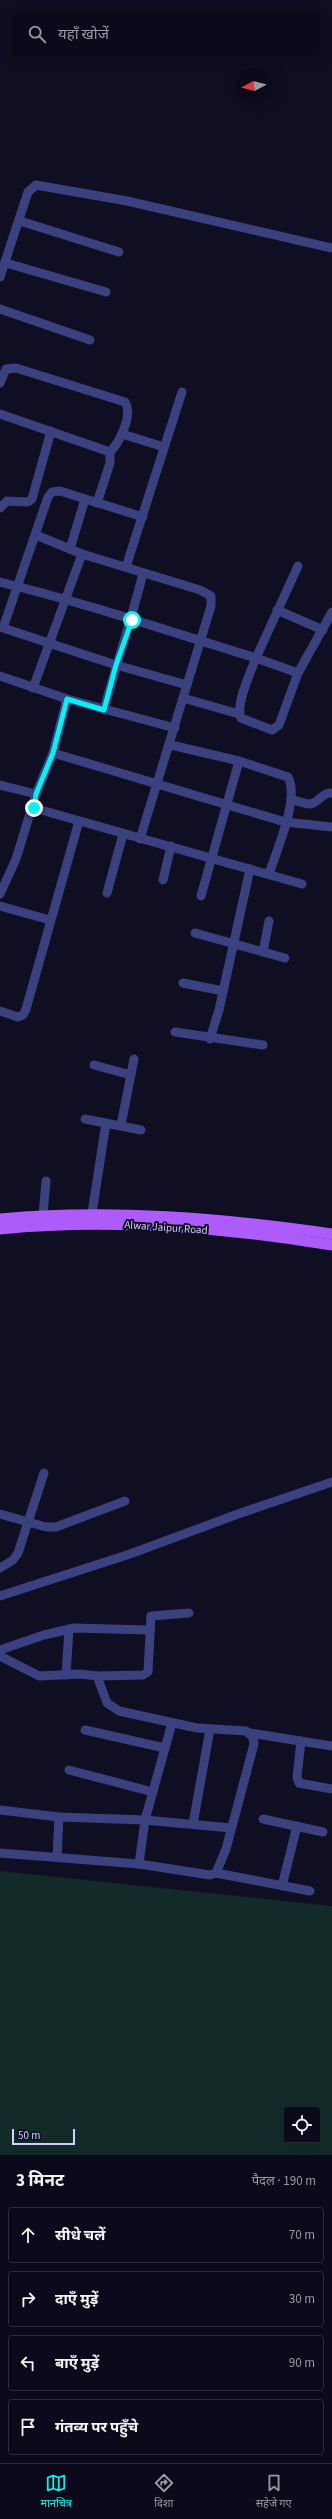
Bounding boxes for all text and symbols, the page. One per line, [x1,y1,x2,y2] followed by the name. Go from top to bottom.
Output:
[12,12,320,56] search box
[26,23,48,45] icon: search
[58,24,109,45] text: यहाँ खोजें
[236,68,272,104] north arrow
[123,611,141,629] route start
[25,799,43,817] route end
[124,1217,208,1238] street label: Alwar Jaipur Road
[284,2107,320,2143] map controls
[284,2107,320,2143] button: locate
[12,2127,75,2146] scale bar
[18,2128,40,2143] text: 50 m
[16,2169,64,2193] text: 3 मिनट
[252,2172,316,2190] text: पैदल · 190 m
[17,2224,39,2246] icon: ahead
[55,2225,105,2246] text: सीधे चलें
[289,2226,315,2244] text: 70 m
[17,2288,39,2310] icon: right
[55,2289,98,2310] text: दाएँ मुड़ें
[289,2290,315,2308] text: 30 m
[17,2352,39,2374] icon: left
[55,2353,99,2374] text: बाएँ मुड़ें
[289,2354,315,2372] text: 90 m
[17,2416,39,2438] icon: arrive
[55,2417,138,2438] text: गंतव्य पर पहुँचे
[40,2472,72,2511] tab: मानचित्र
[153,2472,175,2511] tab: दिशा
[256,2472,292,2511] tab: सहेजे गए

